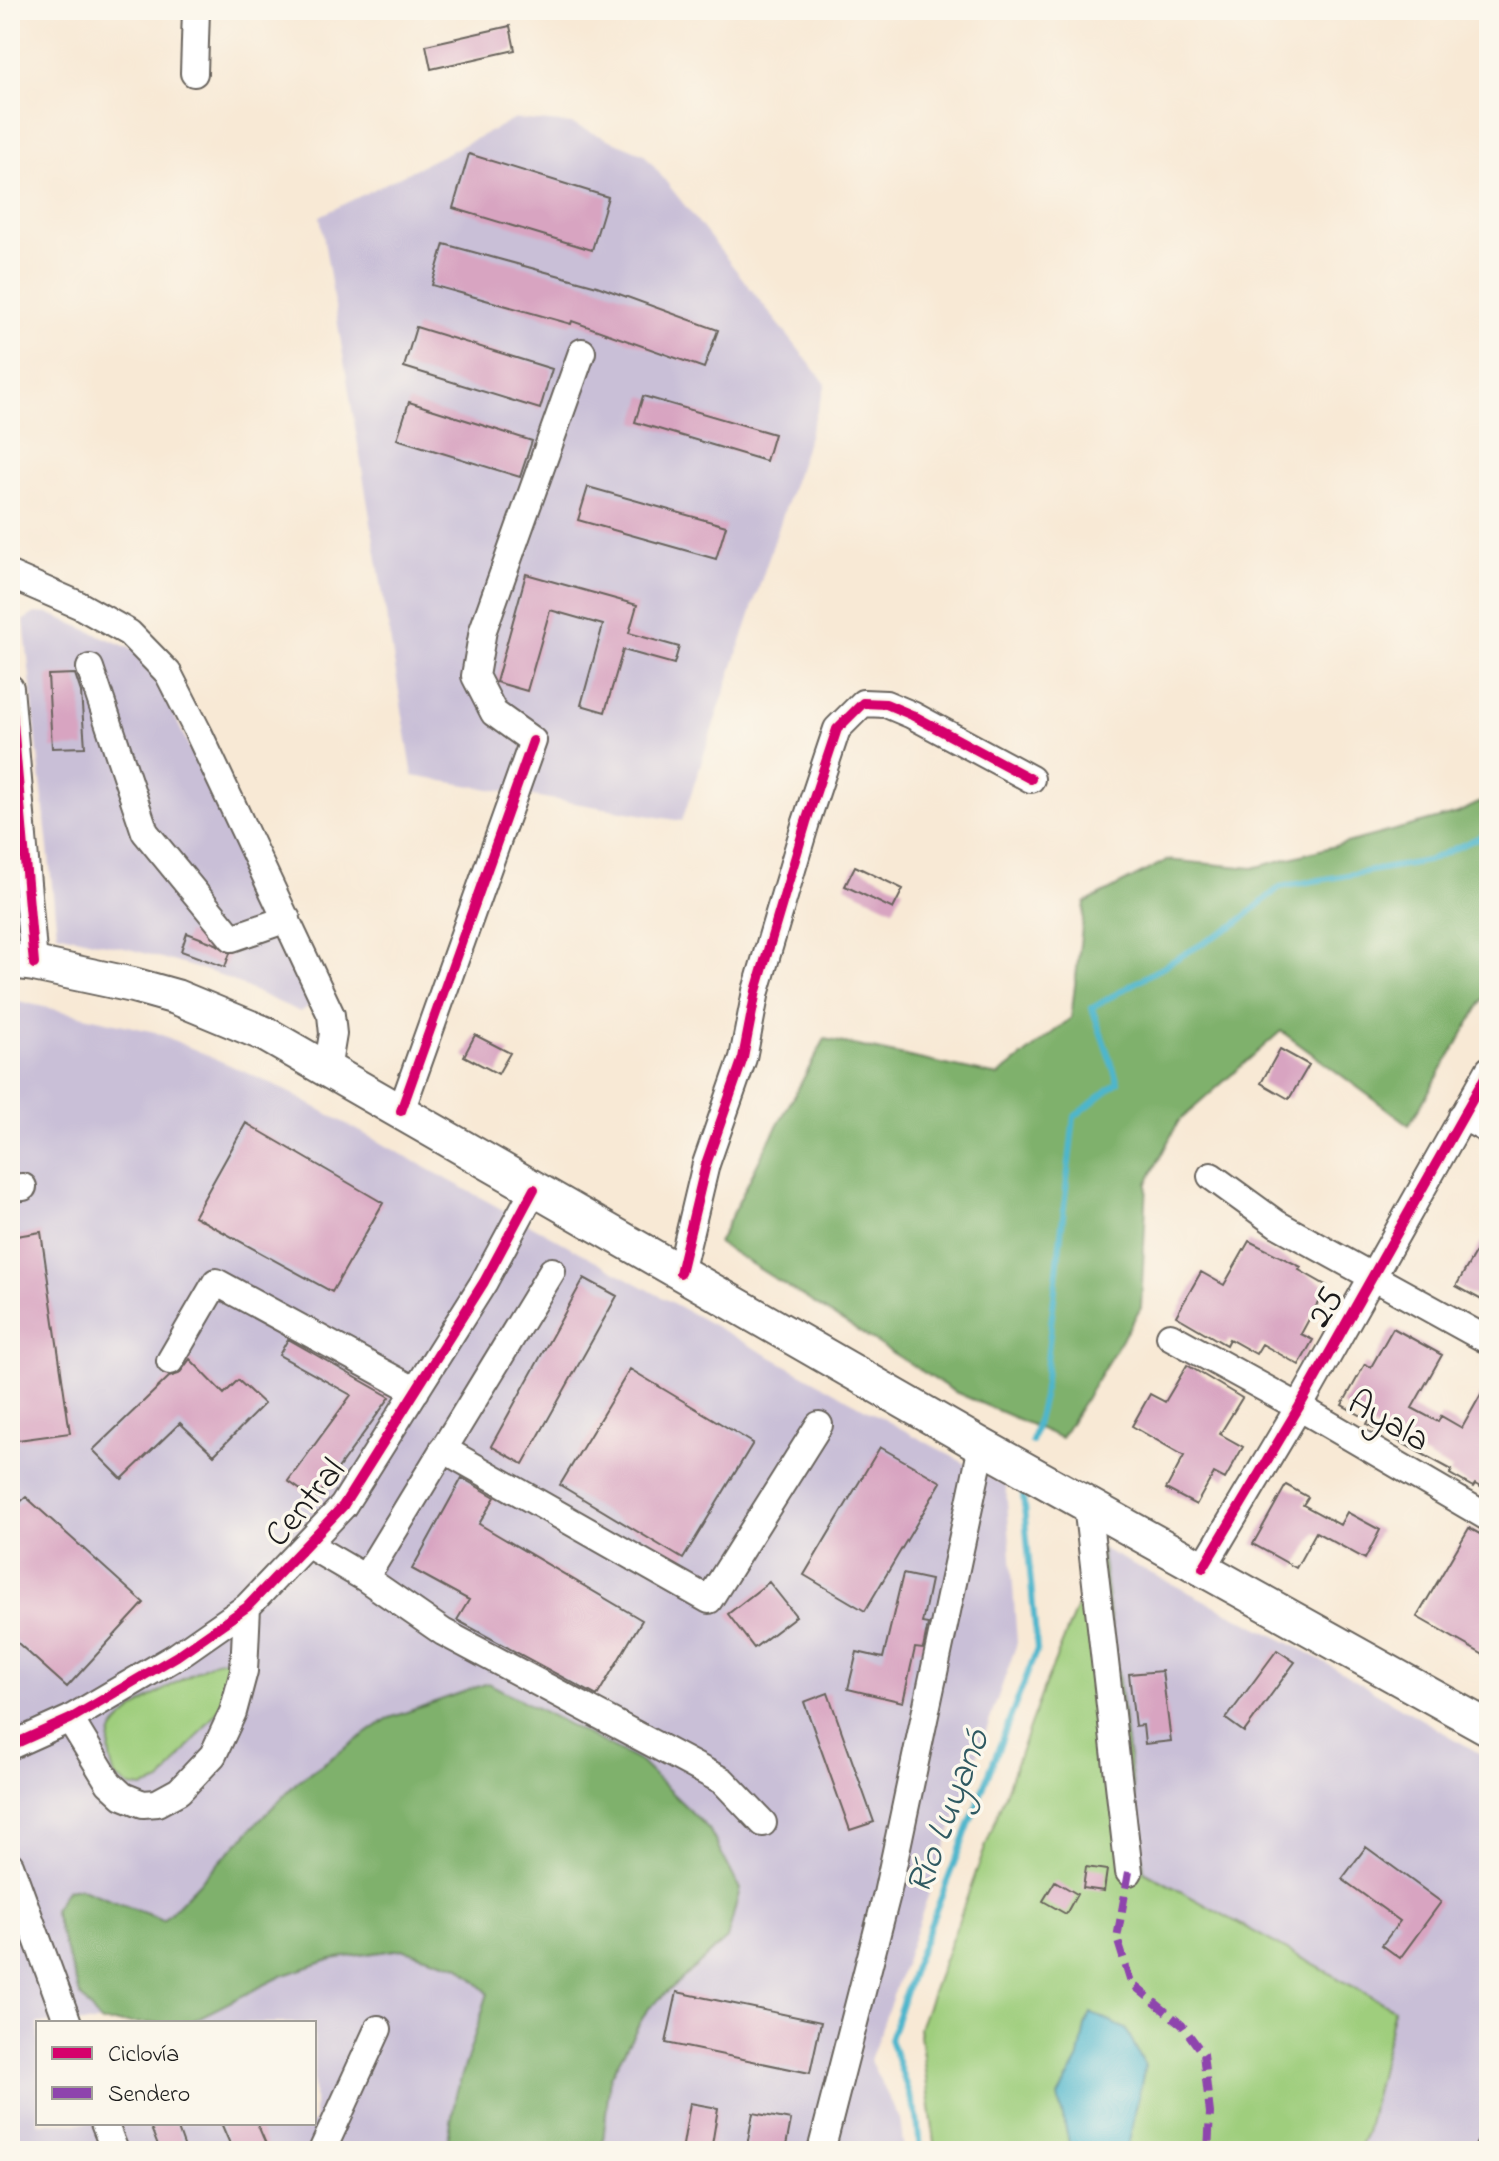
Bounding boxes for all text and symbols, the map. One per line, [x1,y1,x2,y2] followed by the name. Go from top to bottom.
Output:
[1294,1279,1359,1338] street label: 25
[1337,1378,1439,1468] street label: Ayala
[253,1448,360,1560] street label: Central
[893,1721,1007,1903] water label: Río Luyanó
[36,2021,316,2125] legend
[108,2038,179,2073] text: Ciclovía
[108,2078,190,2113] text: Sendero

